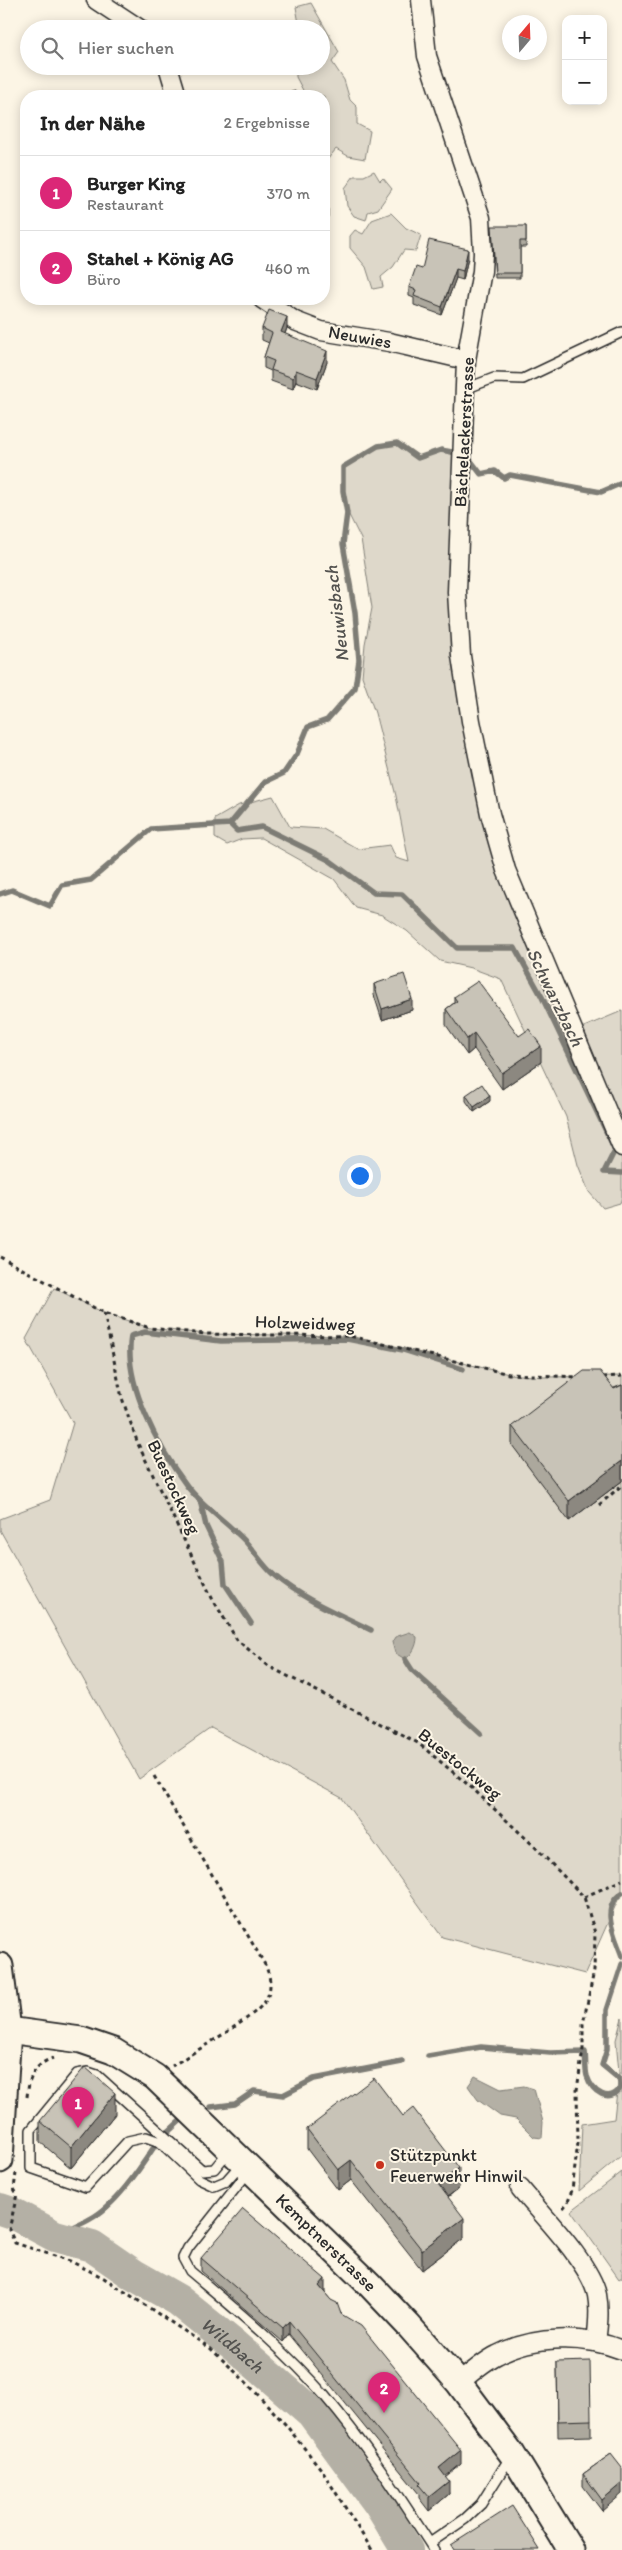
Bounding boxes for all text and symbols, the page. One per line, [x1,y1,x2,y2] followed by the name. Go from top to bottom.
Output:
[502,15,547,60] north arrow
[562,15,607,105] map controls
[562,15,607,60] button: +
[20,20,330,75] search box
[38,34,66,62] icon: search
[78,36,174,59] text: Hier suchen
[562,60,607,105] button: −
[40,110,145,135] text: In der Nähe
[224,113,310,132] text: 2 Ergebnisse
[87,172,185,195] text: Burger King
[52,184,60,203] text: 1
[266,184,310,203] text: 370 m
[87,195,164,214] text: Restaurant
[87,247,234,270] text: Stahel + König AG
[52,259,60,278] text: 2
[265,259,310,278] text: 460 m
[87,270,121,289] text: Büro
[327,321,393,353] street label: Neuwies
[449,356,479,508] street label: Bächelackerstrasse
[319,564,354,663] water label: Neuwisbach
[522,944,589,1050] water label: Schwarzbach
[347,1163,373,1189] your location
[254,1310,356,1336] street label: Holzweidweg
[143,1436,206,1538] street label: Buestockweg
[414,1723,507,1805] street label: Buestockweg
[62,2087,94,2128] pin: 1
[390,2144,523,2187] place label: Stützpunkt Feuerwehr Hinwil
[374,2159,386,2171] marker: Stützpunkt Feuerwehr Hinwil
[271,2189,381,2296] street label: Kemptnerstrasse
[196,2312,269,2378] water label: Wildbach
[368,2372,400,2413] pin: 2

